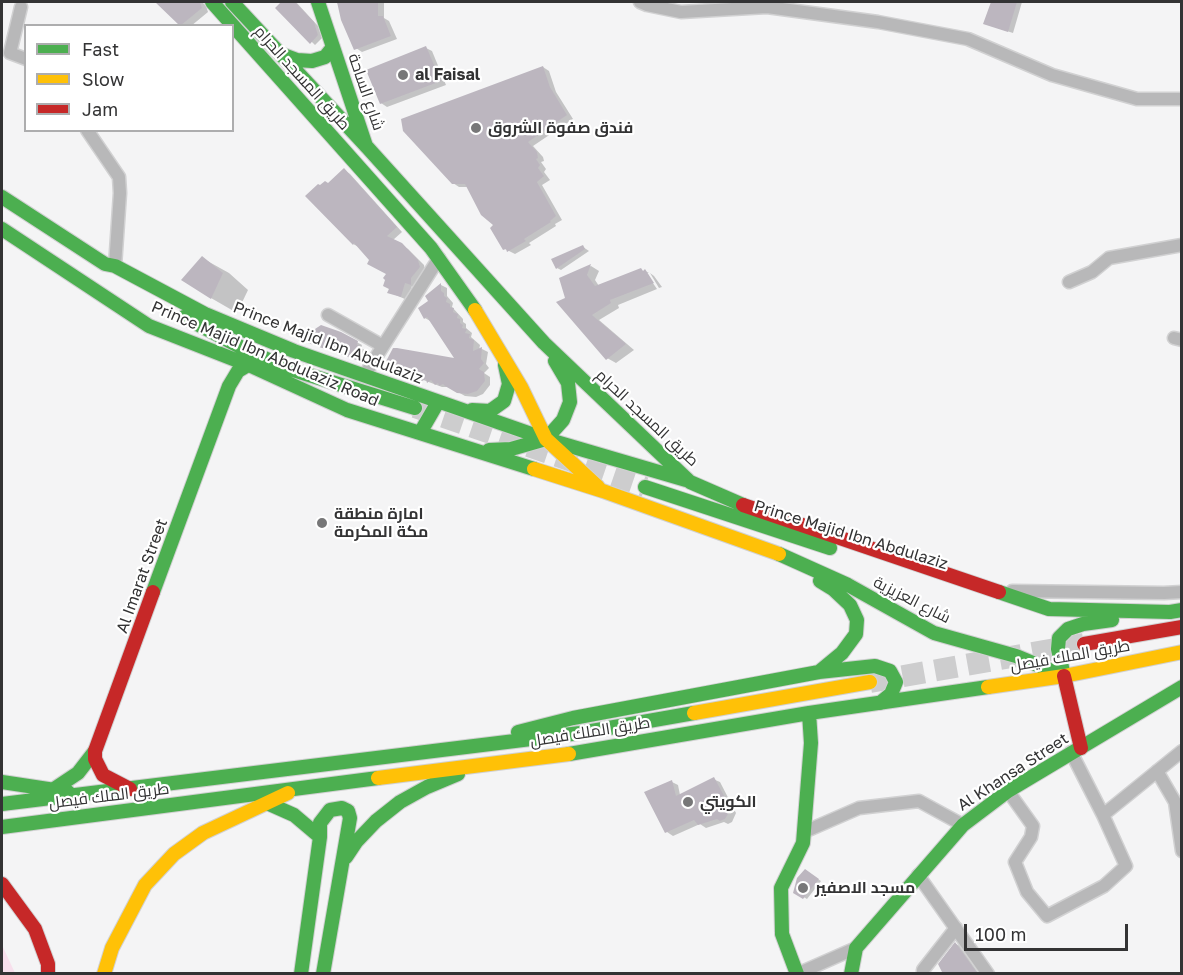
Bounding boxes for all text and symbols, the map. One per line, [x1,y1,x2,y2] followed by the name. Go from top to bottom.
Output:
[250,22,354,134] street label: طريق المسجد الحرام
[24,24,234,132] legend
[82,38,119,60] text: Fast
[344,51,388,133] street label: شارع الساحة
[415,65,480,85] place label: al Faisal
[82,68,124,90] text: Slow
[396,68,410,82] marker: al Faisal
[82,98,118,120] text: Jam
[488,118,633,138] place label: فندق صفوة الشروق
[469,121,483,135] marker: فندق صفوة الشروق
[149,297,381,411] street label: Prince Majid Ibn Abdulaziz Road
[230,298,426,388] street label: Prince Majid Ibn Abdulaziz
[592,365,702,471] street label: طريق المسجد الحرام
[752,496,950,574] street label: Prince Majid Ibn Abdulaziz
[334,504,428,542] place label: امارة منطقة مكة المكرمة
[112,516,172,636] street label: Al Imarat Street
[315,516,329,530] marker: امارة منطقة مكة المكرمة
[870,572,954,628] street label: شارع العزيزية
[1009,636,1131,676] street label: طريق الملك فيصل
[529,713,651,751] street label: طريق الملك فيصل
[954,729,1072,815] street label: Al Khansa Street
[48,779,170,813] street label: طريق الملك فيصل
[700,792,756,812] place label: الكويتي
[681,795,695,809] marker: الكويتي
[815,878,915,898] place label: مسجد الاصفير
[796,881,810,895] marker: مسجد الاصفير
[967,912,1130,950] scale bar
[975,923,1026,945] text: 100 m

